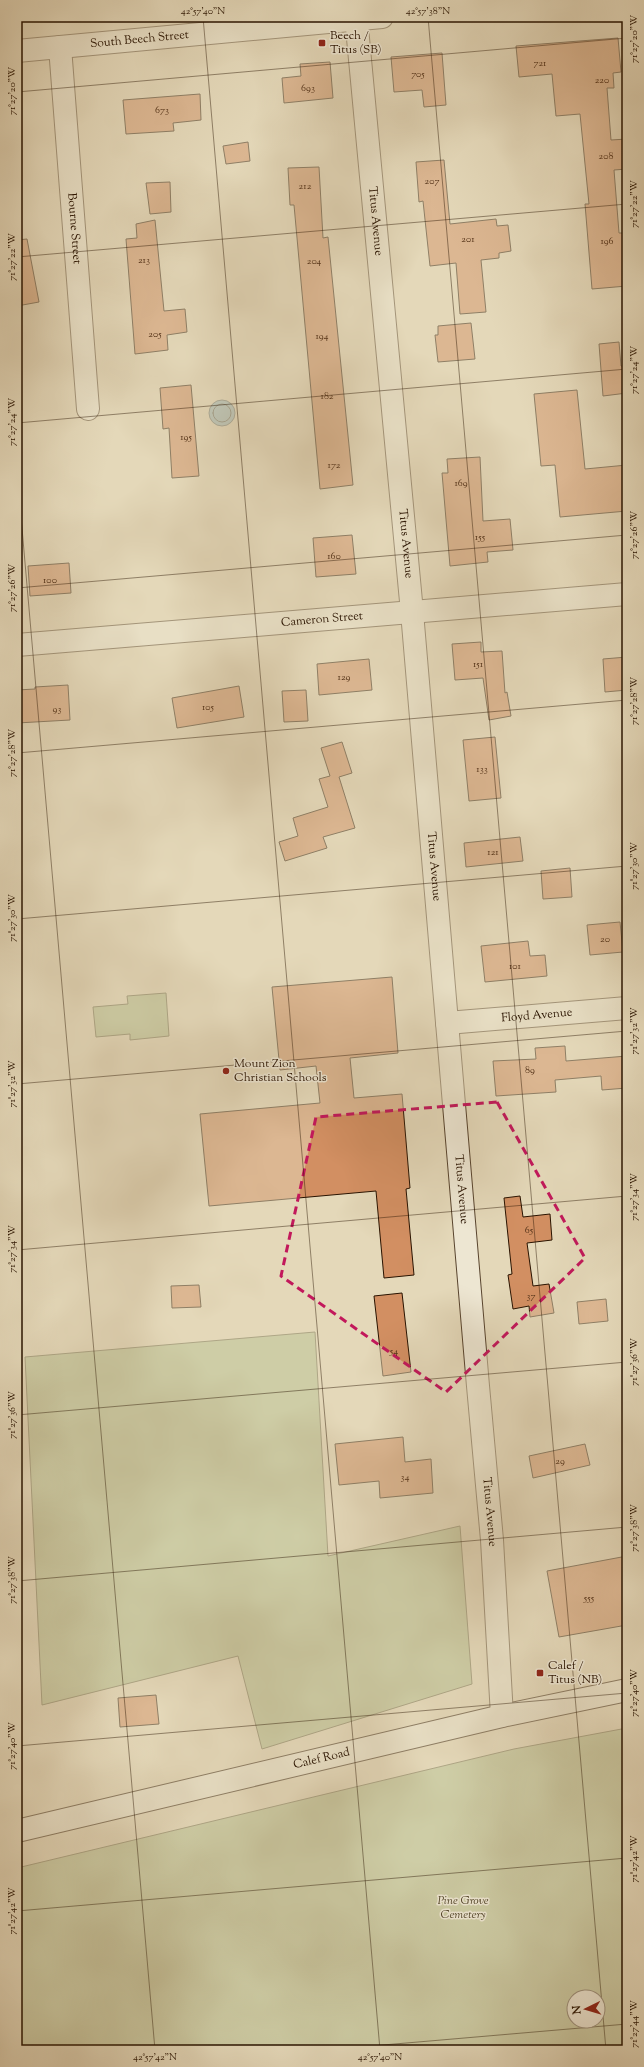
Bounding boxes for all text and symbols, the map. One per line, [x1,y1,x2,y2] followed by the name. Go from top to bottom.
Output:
[181,4,225,19] text: 42°57'40"N
[406,4,450,19] text: 42°57'38"N
[627,15,642,63] text: 71°27'20"W
[89,26,190,53] street label: South Beech Street
[330,27,381,59] place label: Beech / Titus (SB)
[317,38,327,48] marker: Beech / Titus (SB)
[534,56,547,71] house number: 721
[5,67,20,115] text: 71°27'20"W
[411,67,425,82] house number: 705
[595,73,609,88] house number: 220
[301,81,315,96] house number: 693
[155,103,169,118] house number: 673
[599,149,613,164] house number: 208
[425,174,439,189] house number: 207
[299,179,312,194] house number: 212
[627,180,642,228] text: 71°27'22"W
[363,186,387,257] street label: Titus Avenue
[62,192,86,265] street label: Bourne Street
[461,232,475,247] house number: 201
[5,233,20,281] text: 71°27'22"W
[600,234,614,249] house number: 196
[138,253,150,268] house number: 213
[307,254,321,269] house number: 204
[148,327,162,342] house number: 205
[315,329,329,344] house number: 194
[627,346,642,394] text: 71°27'24"W
[321,389,334,404] house number: 182
[5,398,20,446] text: 71°27'24"W
[180,430,192,445] house number: 195
[328,458,341,473] house number: 172
[454,476,468,491] house number: 169
[393,508,418,580] street label: Titus Avenue
[627,511,642,559] text: 71°27'26"W
[475,530,486,545] house number: 155
[327,549,341,564] house number: 160
[5,564,20,612] text: 71°27'26"W
[43,573,57,588] house number: 100
[280,607,364,632] street label: Cameron Street
[473,657,484,672] house number: 151
[338,670,351,685] house number: 129
[627,677,642,725] text: 71°27'28"W
[202,700,215,715] house number: 105
[53,702,61,717] house number: 93
[5,729,20,777] text: 71°27'28"W
[476,762,488,777] house number: 133
[422,831,446,902] street label: Titus Avenue
[627,842,642,890] text: 71°27'30"W
[487,845,499,860] house number: 121
[5,894,20,942] text: 71°27'30"W
[600,932,610,947] house number: 20
[509,959,522,974] house number: 101
[500,1004,573,1027] street label: Floyd Avenue
[627,1007,642,1055] text: 71°27'32"W
[234,1055,327,1087] place label: Mount Zion Christian Schools
[5,1060,20,1108] text: 71°27'32"W
[525,1063,535,1078] house number: 89
[221,1066,231,1076] marker: Mount Zion Christian Schools
[449,1154,473,1225] street label: Titus Avenue
[627,1173,642,1221] text: 71°27'34"W
[525,1223,534,1238] house number: 65
[5,1225,20,1273] text: 71°27'34"W
[526,1289,536,1304] house number: 37
[627,1338,642,1386] text: 71°27'36"W
[389,1344,398,1359] house number: 54
[5,1391,20,1439] text: 71°27'36"W
[555,1454,565,1469] house number: 29
[400,1470,410,1485] house number: 34
[477,1477,501,1548] street label: Titus Avenue
[627,1504,642,1552] text: 71°27'38"W
[5,1556,20,1604] text: 71°27'38"W
[583,1591,595,1606] house number: 555
[548,1657,602,1689] place label: Calef / Titus (NB)
[535,1668,545,1678] marker: Calef / Titus (NB)
[627,1669,642,1717] text: 71°27'40"W
[5,1722,20,1770] text: 71°27'40"W
[291,1743,352,1774] street label: Calef Road
[627,1835,642,1883] text: 71°27'42"W
[5,1887,20,1935] text: 71°27'42"W
[437,1892,489,1924] park label: Pine Grove Cemetery
[566,1989,606,2029] north arrow
[627,2000,642,2048] text: 71°27'44"W
[569,2004,585,2016] text: N
[133,2050,177,2065] text: 42°57'42"N
[358,2050,402,2065] text: 42°57'40"N

